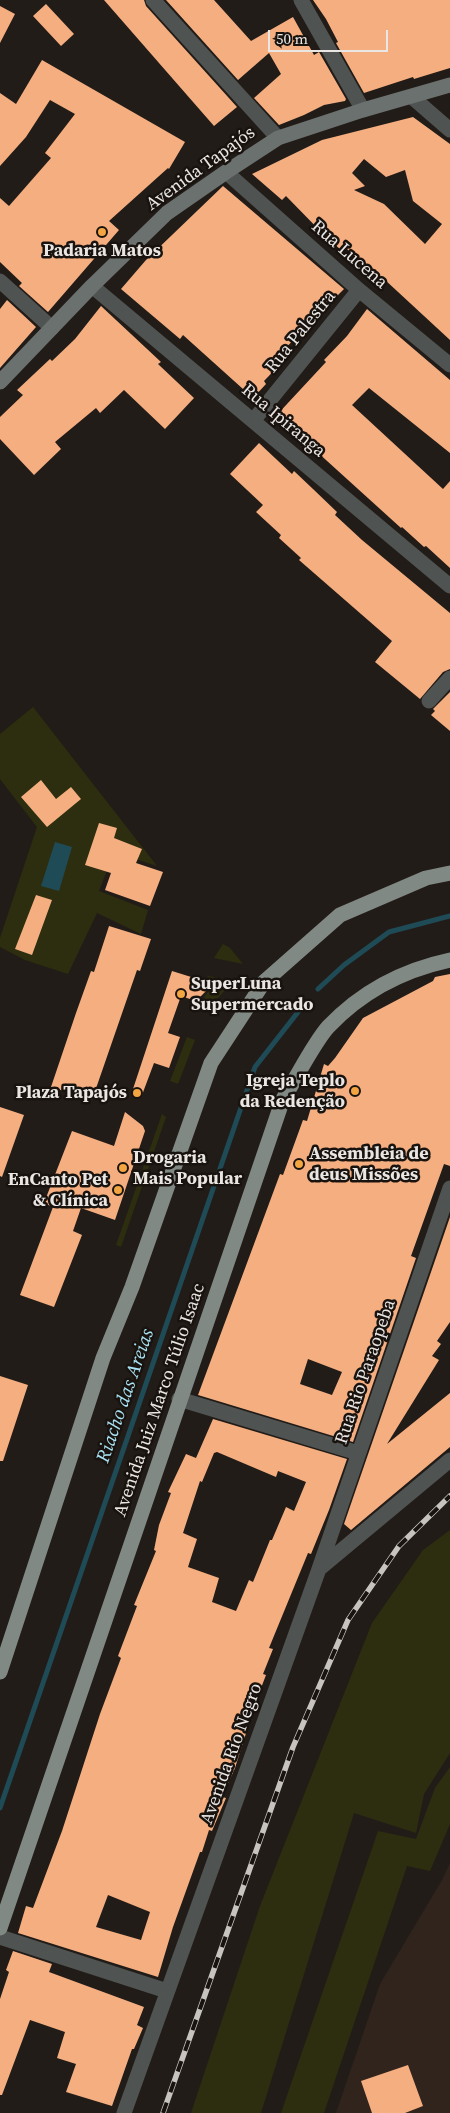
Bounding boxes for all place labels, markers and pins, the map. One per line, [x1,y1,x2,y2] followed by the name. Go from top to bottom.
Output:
[96,226,108,238] marker: Padaria Matos
[43,240,161,262] place label: Padaria Matos
[191,973,314,1016] place label: SuperLuna Supermercado
[175,988,187,1000] marker: SuperLuna Supermercado
[240,1070,345,1112] place label: Igreja Teplo da Redenção
[15,1082,127,1104] place label: Plaza Tapajós
[349,1085,361,1097] marker: Igreja Teplo da Redenção
[131,1087,143,1099] marker: Plaza Tapajós
[309,1143,429,1186] place label: Assembleia de deus Missões
[133,1147,242,1190] place label: Drogaria Mais Popular
[293,1158,305,1170] marker: Assembleia de deus Missões
[117,1162,129,1174] marker: Drogaria Mais Popular
[8,1169,108,1212] place label: EnCanto Pet & Clínica
[112,1184,124,1196] marker: EnCanto Pet & Clínica

